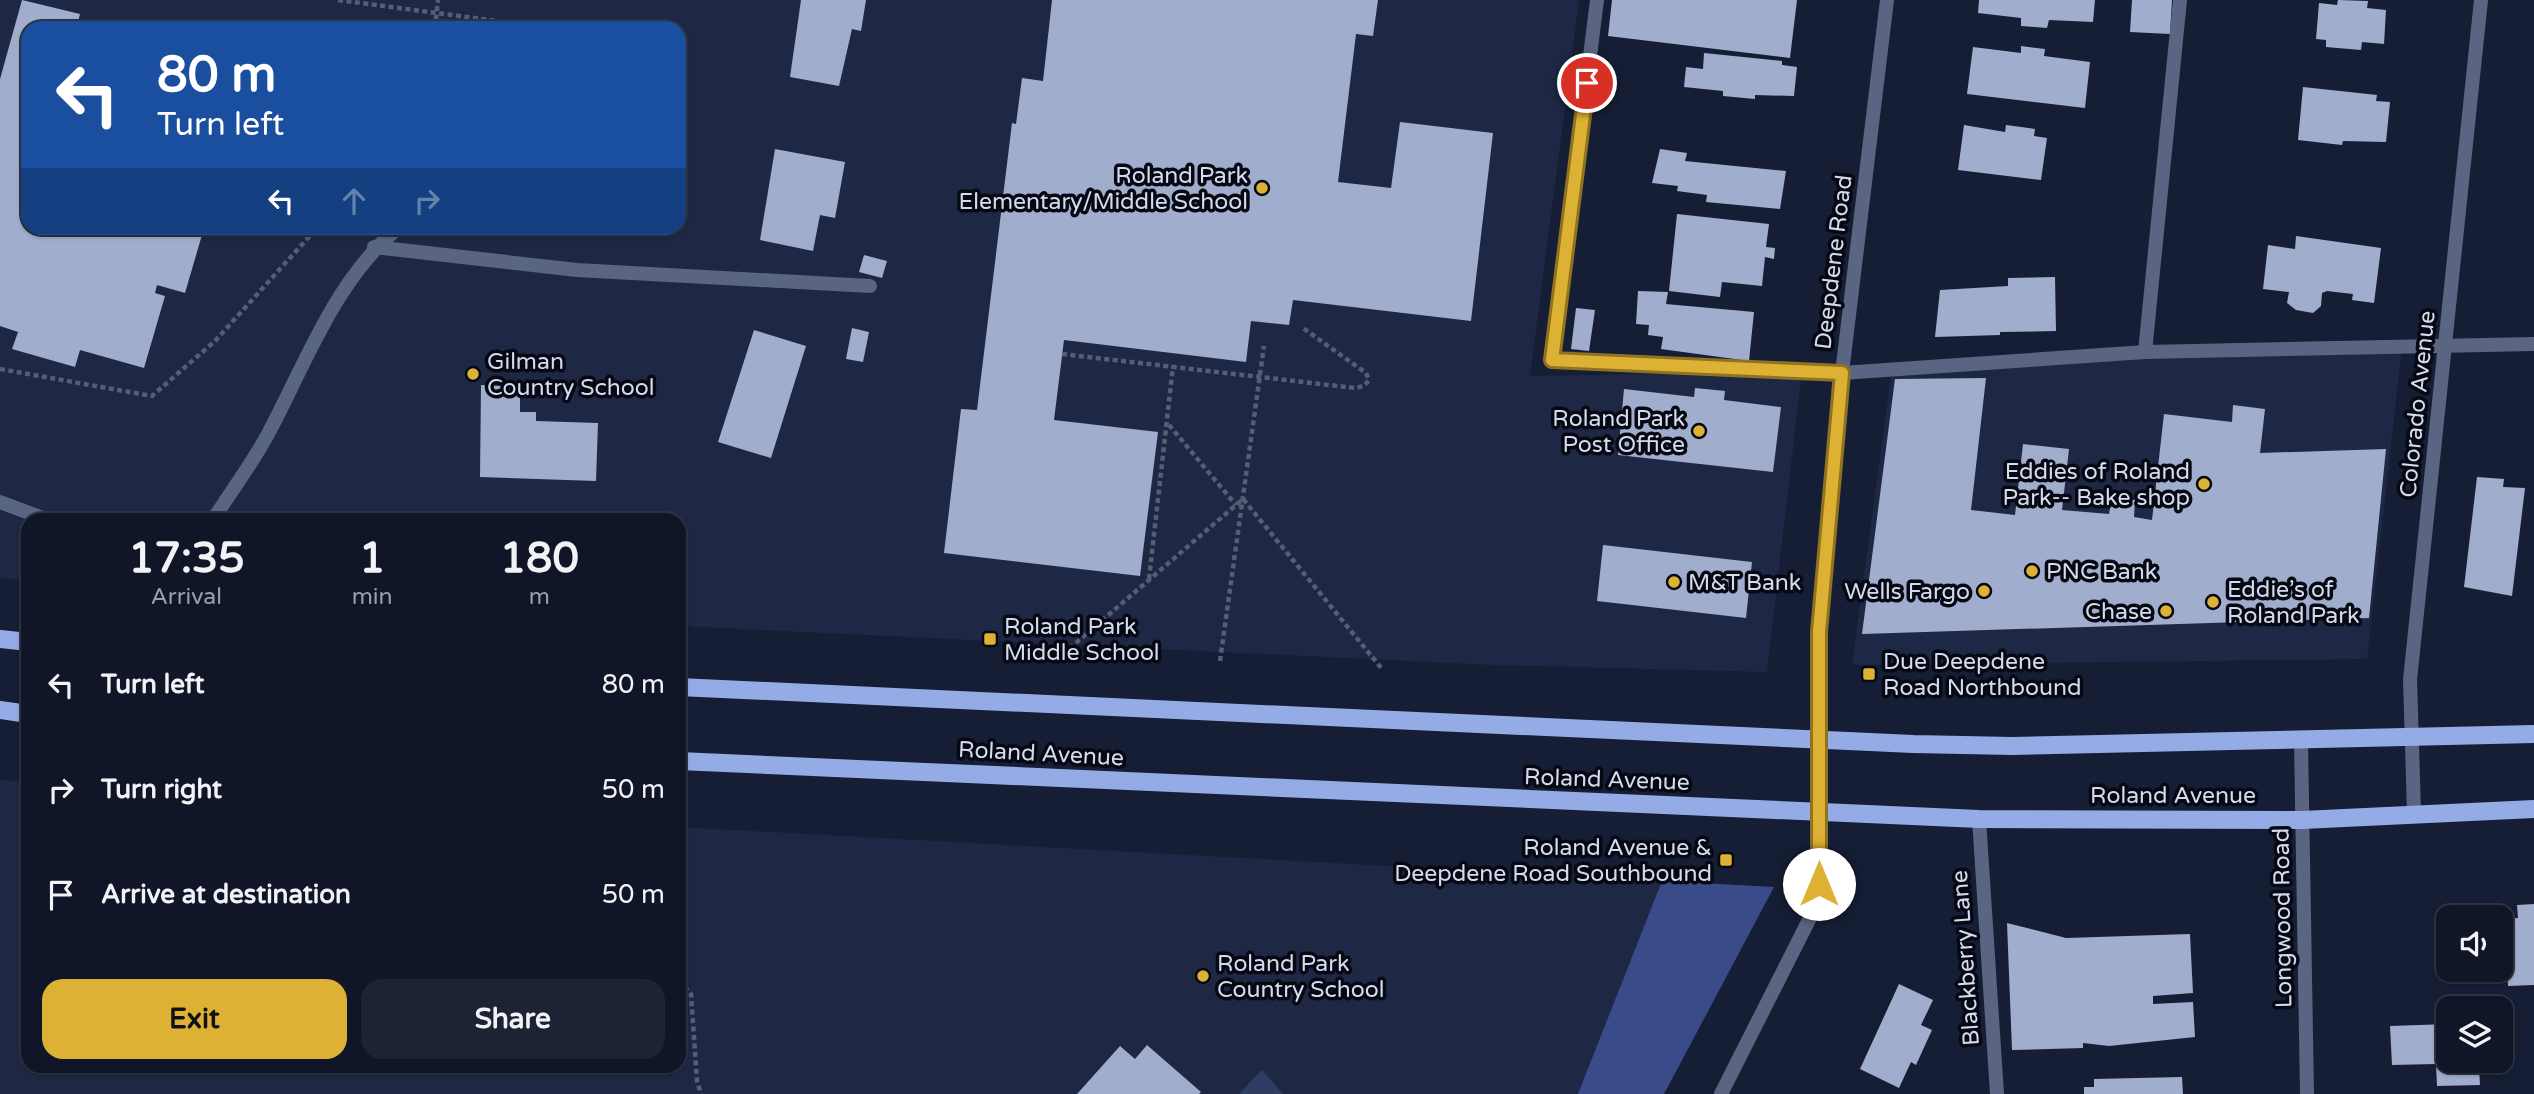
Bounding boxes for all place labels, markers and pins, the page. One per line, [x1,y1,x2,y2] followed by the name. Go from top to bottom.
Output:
[1557,53,1617,113] pin
[958,162,1248,216] place label: Roland Park Elementary/Middle School
[1254,180,1270,196] marker: Roland Park Elementary/Middle School
[487,348,654,402] place label: Gilman Country School
[465,366,481,382] marker: Gilman Country School
[1552,405,1685,459] place label: Roland Park Post Office
[1691,423,1707,439] marker: Roland Park Post Office
[2002,458,2190,512] place label: Eddies of Roland Park-- Bake shop
[2196,476,2212,492] marker: Eddies of Roland Park-- Bake shop
[2046,558,2157,586] place label: PNC Bank
[2024,563,2040,579] marker: PNC Bank
[1688,569,1801,597] place label: M&T Bank
[1666,574,1682,590] marker: M&T Bank
[2227,576,2360,630] place label: Eddie’s of Roland Park
[1844,578,1970,606] place label: Wells Fargo
[1976,583,1992,599] marker: Wells Fargo
[2205,594,2221,610] marker: Eddie’s of Roland Park
[2085,598,2152,626] place label: Chase
[2158,603,2174,619] marker: Chase
[1004,613,1160,667] place label: Roland Park Middle School
[982,631,998,647] marker: Roland Park Middle School
[1883,648,2082,702] place label: Due Deepdene Road Northbound
[1861,666,1877,682] marker: Due Deepdene Road Northbound
[1394,834,1712,888] place label: Roland Avenue & Deepdene Road Southbound
[1718,852,1734,868] marker: Roland Avenue & Deepdene Road Southbound
[1217,950,1384,1004] place label: Roland Park Country School
[1195,968,1211,984] marker: Roland Park Country School

